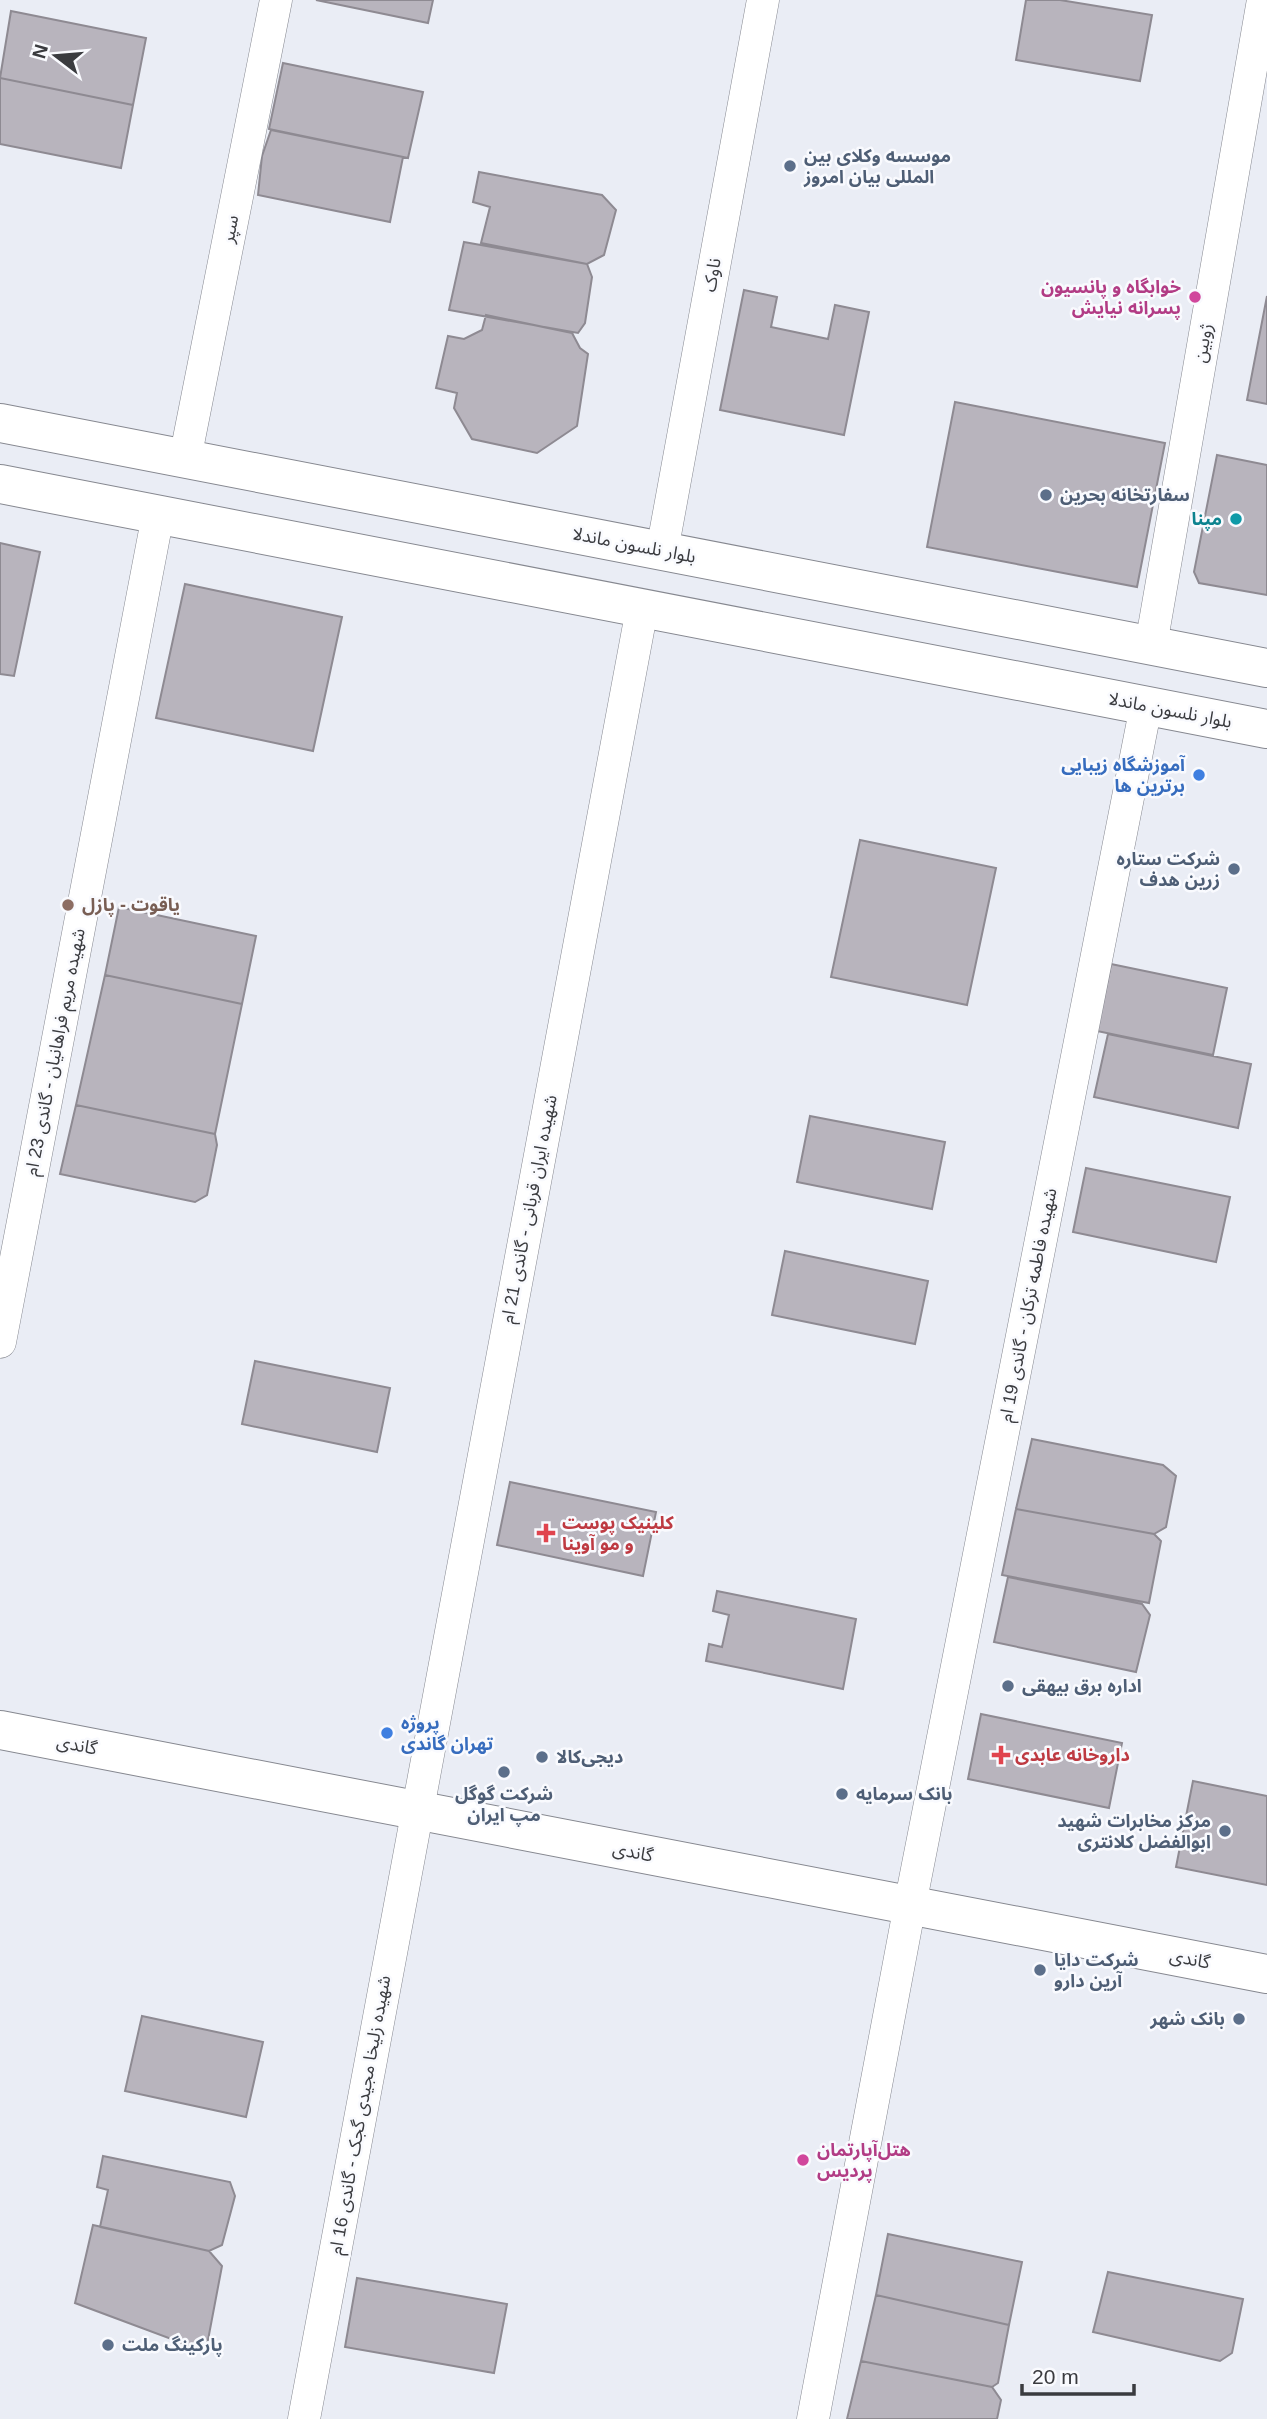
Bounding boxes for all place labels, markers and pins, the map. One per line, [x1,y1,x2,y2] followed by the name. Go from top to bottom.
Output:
[803,146,951,188] place label: موسسه وکلای بین المللی بیان امروز
[782,158,798,174] marker: موسسه وکلای بین المللی بیان امروز
[1041,277,1181,320] place label: خوابگاه و پانسیون پسرانه نیایش
[1187,289,1203,305] marker: خوابگاه و پانسیون پسرانه نیایش
[1060,485,1190,506] place label: سفارتخانه بحرین
[1038,487,1054,503] marker: سفارتخانه بحرین
[1192,509,1222,531] place label: مپنا
[1228,511,1244,527] marker: مپنا
[1061,754,1186,797] place label: آموزشگاه زیبایی برترین ها
[1191,767,1207,783] marker: آموزشگاه زیبایی برترین ها
[1116,849,1220,891] place label: شرکت ستاره زرین هدف
[1226,861,1242,877] marker: شرکت ستاره زرین هدف
[82,895,180,917] place label: یاقوت - پازل
[60,897,76,913] marker: یاقوت - پازل
[562,1513,675,1554] place label: کلینیک پوست و مو آوینا
[536,1523,556,1543] marker: کلینیک پوست و مو آوینا
[1022,1676,1142,1697] place label: اداره برق بیهقی
[1000,1678,1016,1694] marker: اداره برق بیهقی
[401,1713,494,1755] place label: پروژه تهران گاندی
[379,1725,395,1741] marker: پروژه تهران گاندی
[1015,1745,1130,1766] place label: داروخانه عابدی
[556,1747,623,1767] place label: دیجی‌کالا
[993,1747,1009,1763] marker: داروخانه عابدی
[534,1749,550,1765] marker: دیجی‌کالا
[496,1764,512,1780] marker: شرکت گوگل مپ ایران
[455,1784,553,1827] place label: شرکت گوگل مپ ایران
[856,1784,952,1805] place label: بانک سرمایه
[834,1786,850,1802] marker: بانک سرمایه
[1057,1811,1211,1853] place label: مرکز مخابرات شهید ابوالفضل کلانتری
[1217,1823,1233,1839] marker: مرکز مخابرات شهید ابوالفضل کلانتری
[1054,1950,1139,1992] place label: شرکت دایا آرین دارو
[1032,1962,1048,1978] marker: شرکت دایا آرین دارو
[1149,2009,1225,2030] place label: بانک شهر
[1231,2011,1247,2027] marker: بانک شهر
[817,2139,911,2183] place label: هتل‌آپارتمان پردیس
[795,2152,811,2168] marker: هتل‌آپارتمان پردیس
[122,2335,223,2357] place label: پارکینگ ملت
[100,2337,116,2353] marker: پارکینگ ملت

